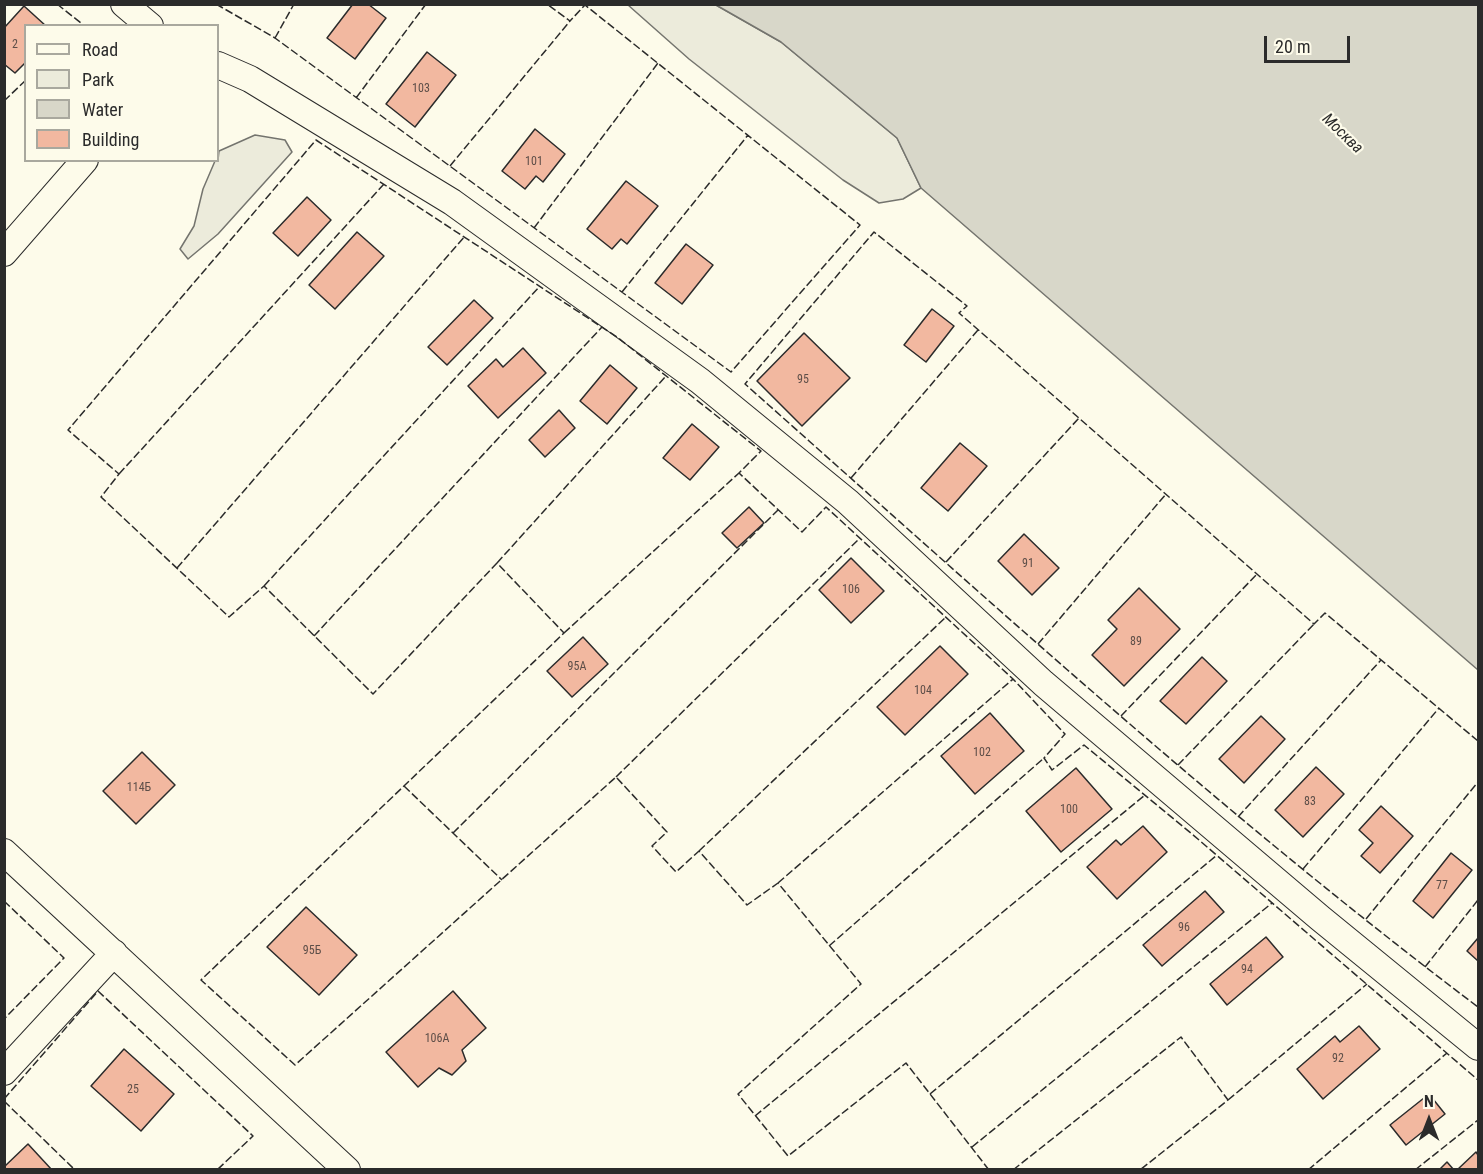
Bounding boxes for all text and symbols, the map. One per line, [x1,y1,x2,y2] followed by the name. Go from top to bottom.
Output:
[24,24,219,162] legend
[1267,24,1352,62] scale bar
[1275,36,1310,57] text: 20 m
[12,38,18,52] house number: 2
[82,39,118,60] text: Road
[82,69,114,90] text: Park
[412,82,430,96] house number: 103
[82,99,123,120] text: Water
[1318,110,1366,158] water label: Москва
[82,129,139,150] text: Building
[525,155,543,169] house number: 101
[797,373,809,387] house number: 95
[1022,557,1034,571] house number: 91
[842,583,860,597] house number: 106
[1130,635,1142,649] house number: 89
[568,660,586,674] house number: 95А
[914,684,932,698] house number: 104
[973,746,991,760] house number: 102
[127,781,151,795] house number: 114Б
[1304,795,1316,809] house number: 83
[1060,803,1078,817] house number: 100
[1436,879,1448,893] house number: 77
[1178,921,1190,935] house number: 96
[303,944,321,958] house number: 95Б
[1241,963,1253,977] house number: 94
[425,1032,449,1046] house number: 106А
[1332,1052,1344,1066] house number: 92
[127,1083,139,1097] house number: 25
[1399,1090,1459,1150] north arrow
[1424,1092,1434,1111] text: N

